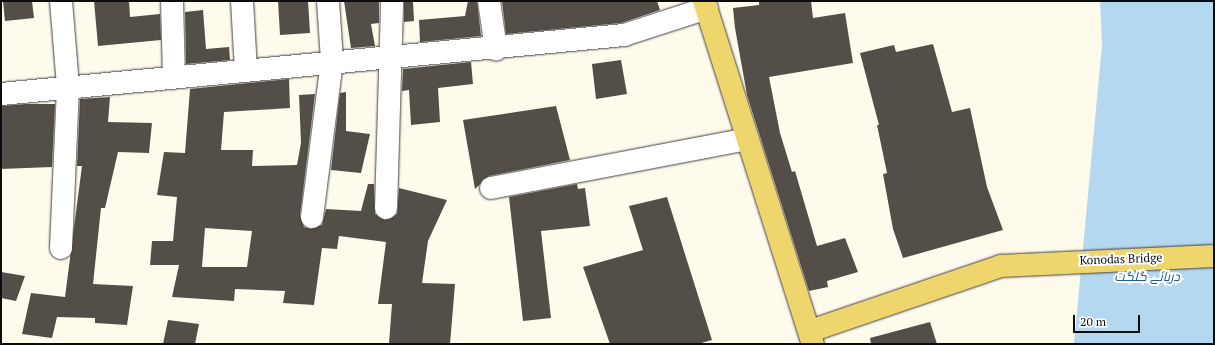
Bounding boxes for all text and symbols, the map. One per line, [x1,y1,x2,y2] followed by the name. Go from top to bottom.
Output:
[1079,250,1163,268] street label: Konodas Bridge
[1114,268,1180,284] water label: دریائے گلگت
[1075,307,1142,333] scale bar
[1080,314,1106,329] text: 20 m

